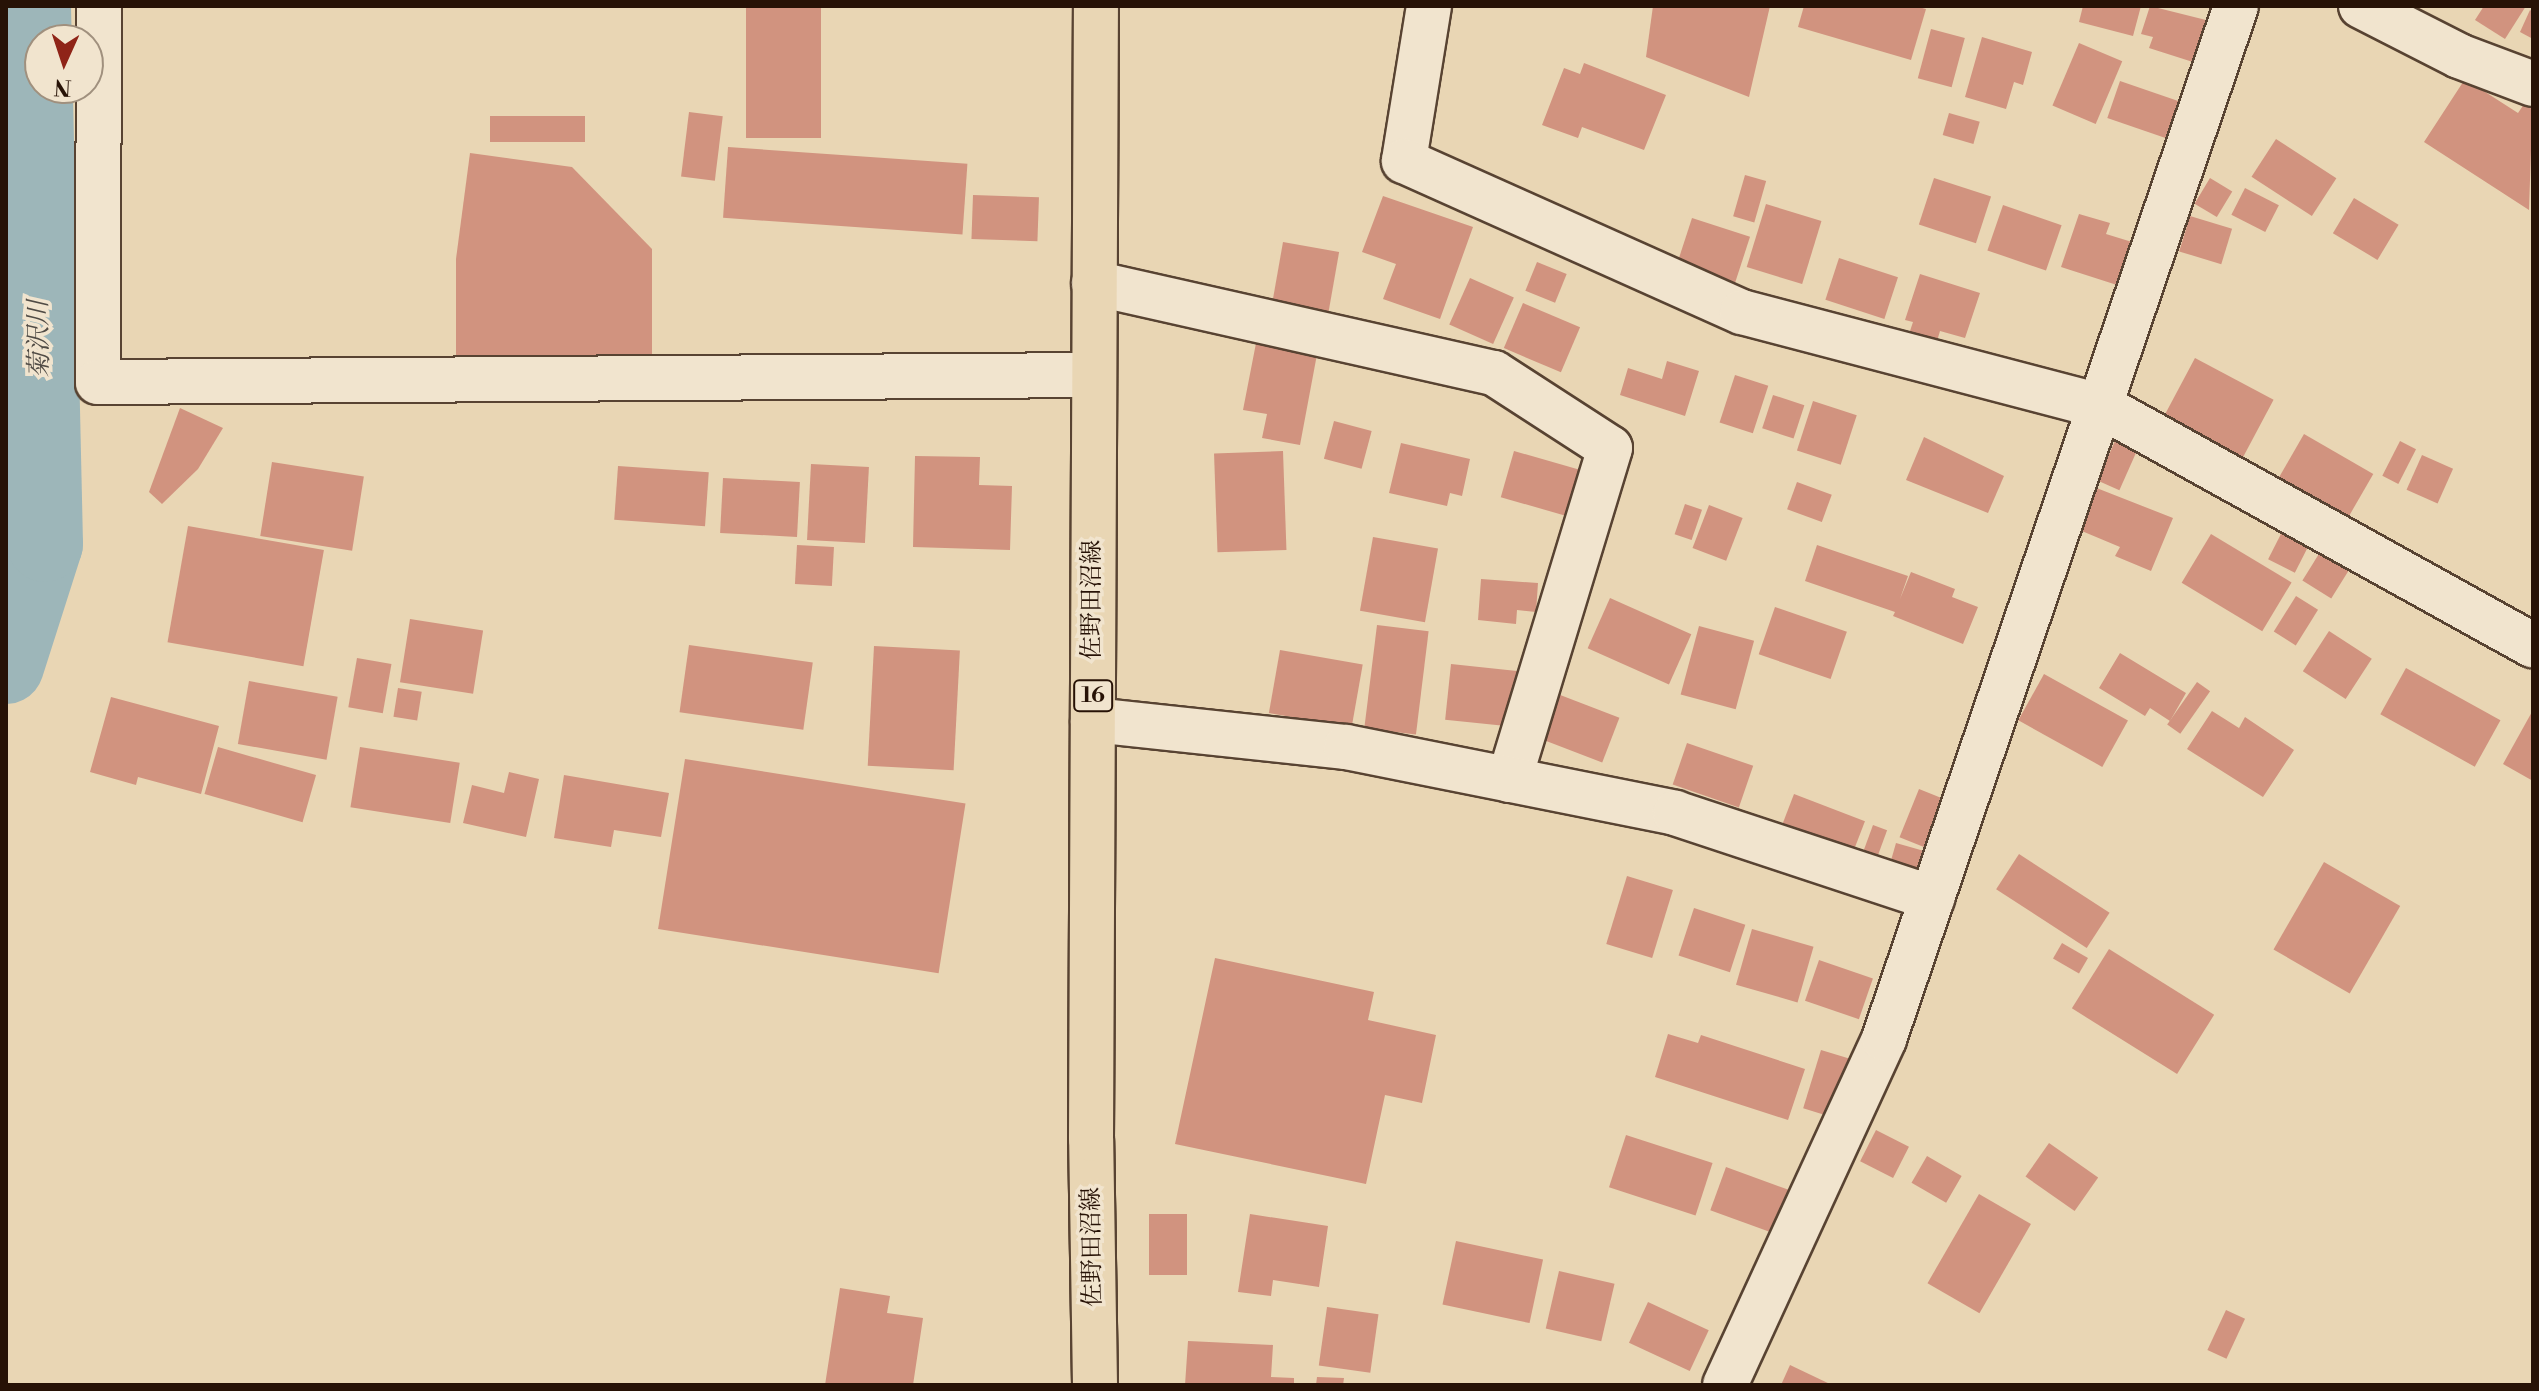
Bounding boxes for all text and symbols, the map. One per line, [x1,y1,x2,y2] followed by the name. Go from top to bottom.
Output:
[24,24,104,104] north arrow
[53,73,72,100] text: N
[24,300,56,378] water label: 菊沢川
[1079,540,1107,660] street label: 佐野田沼線
[1073,678,1113,714] road number: 16
[1078,1187,1108,1307] street label: 佐野田沼線

